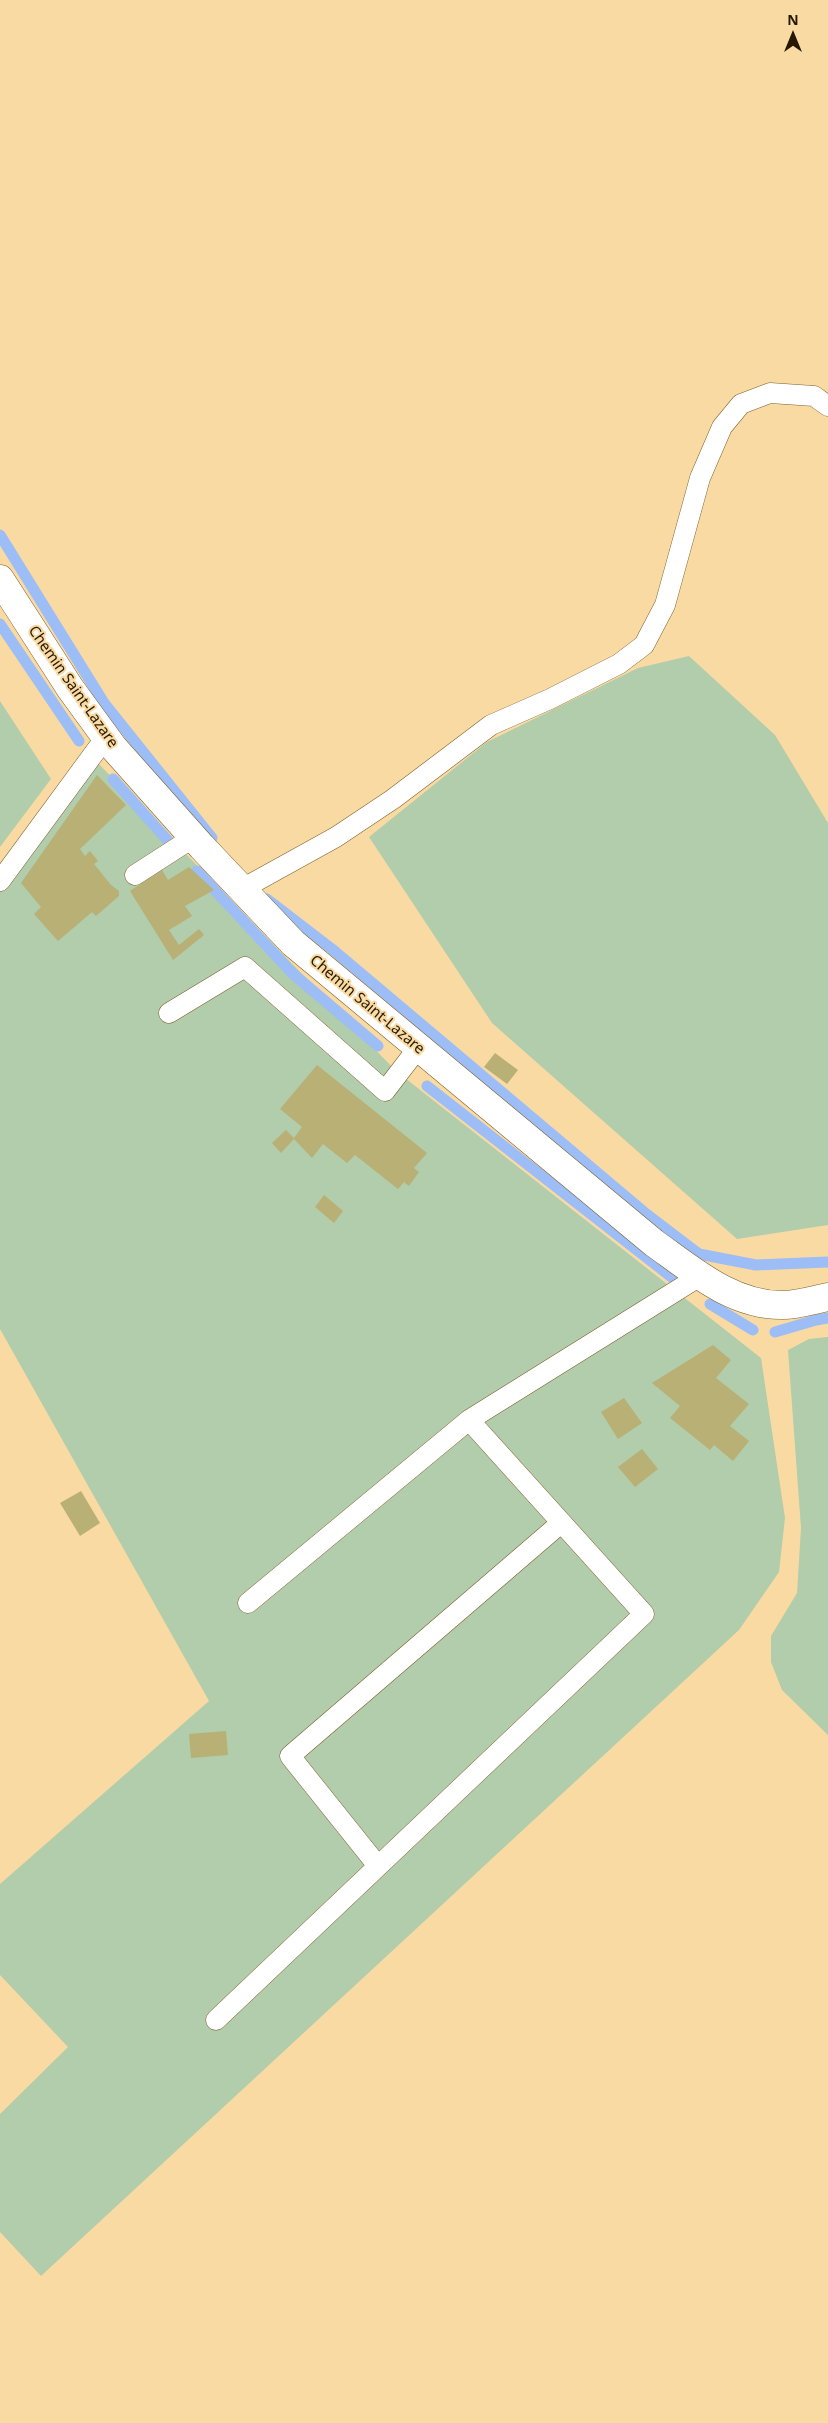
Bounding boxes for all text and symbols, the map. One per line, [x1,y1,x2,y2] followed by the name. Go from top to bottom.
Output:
[768,10,818,60] north arrow
[787,10,799,29] text: N
[24,623,122,751] street label: Chemin Saint-Lazare
[306,952,428,1058] street label: Chemin Saint-Lazare

